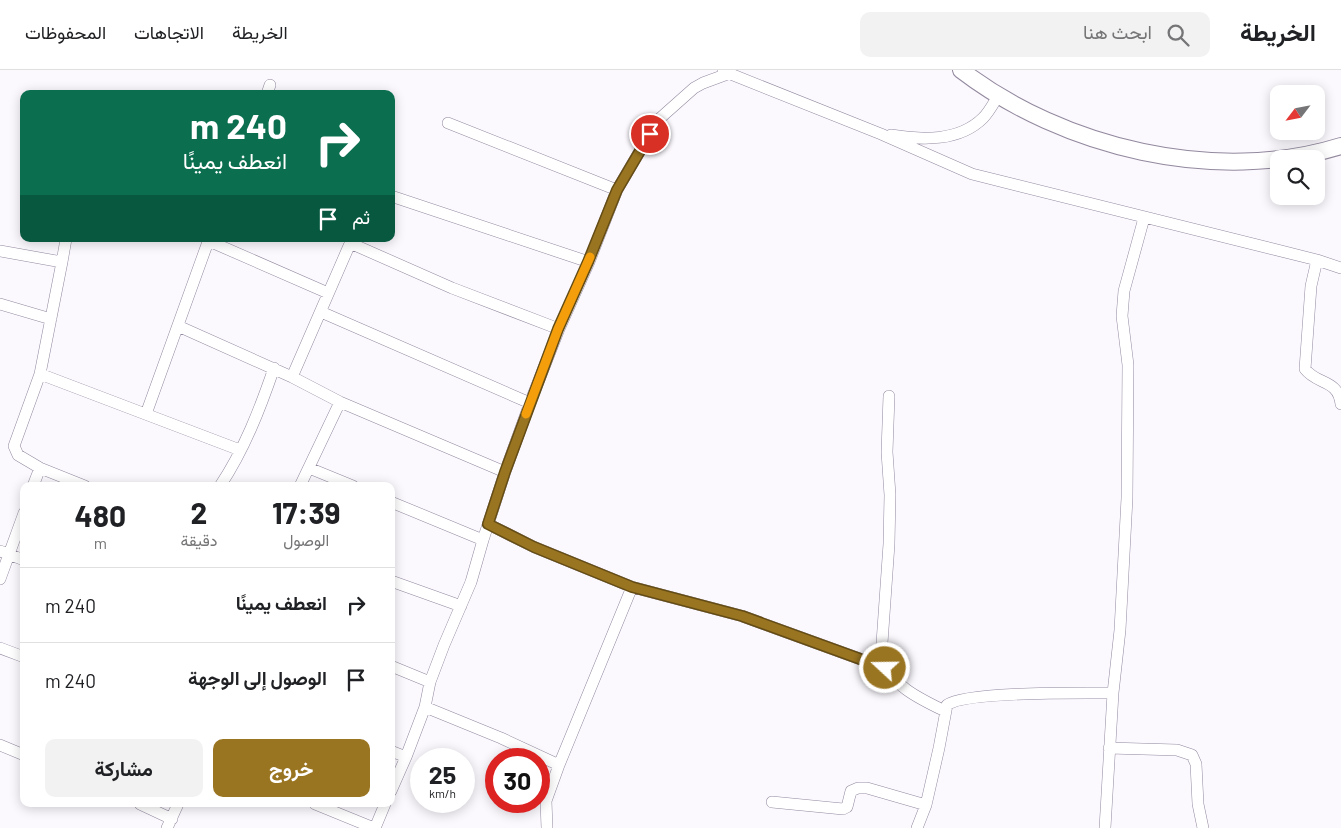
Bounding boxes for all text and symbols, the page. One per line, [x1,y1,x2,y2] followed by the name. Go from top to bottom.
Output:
[860,12,1210,57] search box
[1240,17,1316,46] text: الخريطة
[1083,20,1152,43] text: ابحث هنا
[25,21,106,43] text: المحفوظات
[134,21,204,43] text: الاتجاهات
[232,21,288,43] text: الخريطة
[1164,21,1192,49] icon: search
[1270,85,1325,140] north arrow
[1270,85,1325,205] map controls
[190,104,287,146] text: 240 m
[305,110,370,175] icon: right
[629,113,671,155] pin
[636,120,664,148] icon: arrive
[183,147,287,173] text: انعطف يمينًا
[1270,150,1325,205] button: search
[314,205,342,233] icon: arrive
[352,205,370,228] text: ثم
[191,494,207,530] text: 2
[272,494,341,530] text: 17:39
[75,497,126,533] text: 480
[180,530,218,549] text: دقيقة
[283,530,329,549] text: الوصول
[94,533,107,552] text: m
[236,591,327,614] text: انعطف يمينًا
[342,591,370,619] icon: right
[45,594,96,617] text: 240 m
[858,641,910,693] position arrow
[188,666,327,689] text: الوصول إلى الوجهة
[342,666,370,694] icon: arrive
[45,669,96,692] text: 240 m
[45,739,203,797] button: مشاركة
[213,739,370,797] button: خروج
[485,748,550,813] speed limit sign: 30
[429,759,456,789] text: 25
[429,786,456,800] text: km/h

